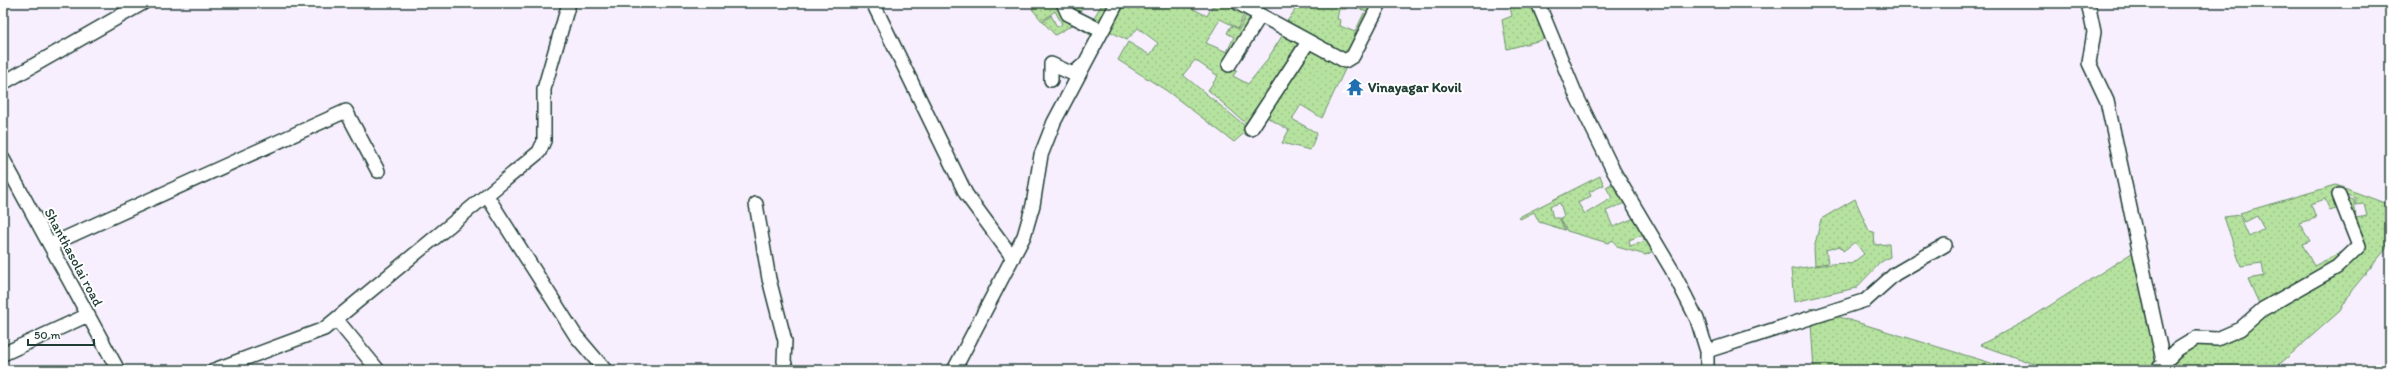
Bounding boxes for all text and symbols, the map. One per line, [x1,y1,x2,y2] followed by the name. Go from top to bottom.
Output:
[1345,77,1365,97] temple icon: Vinayagar Kovil
[1368,79,1463,96] place label: Vinayagar Kovil
[41,205,107,310] street label: Shanthasolai road
[28,321,94,347] scale bar
[34,328,60,342] text: 50 m

